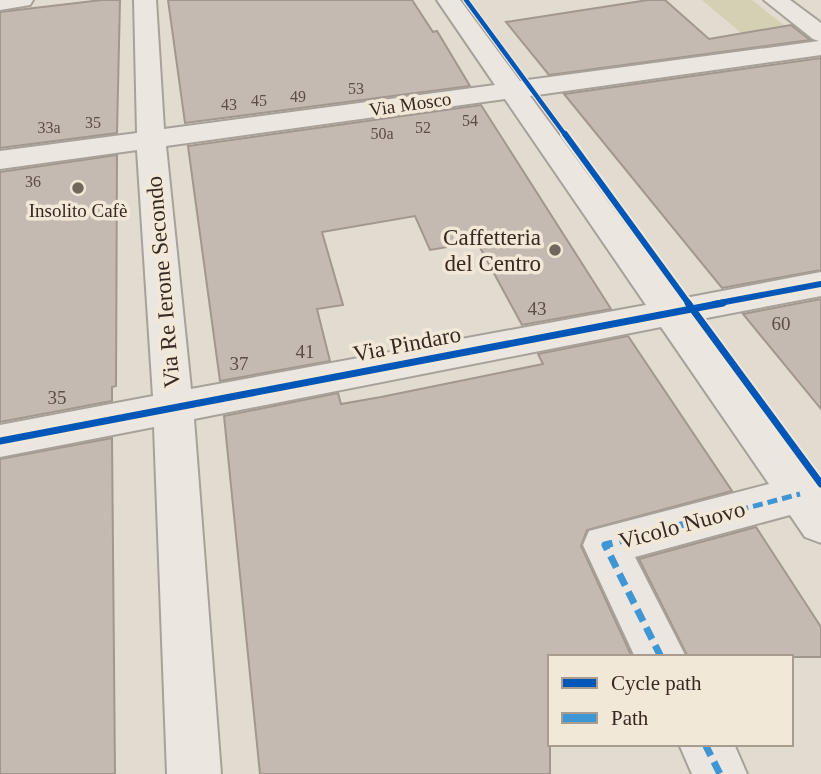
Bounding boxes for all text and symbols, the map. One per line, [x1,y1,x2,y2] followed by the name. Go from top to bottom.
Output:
[348,80,364,97] house number: 53
[290,88,306,105] house number: 49
[368,88,452,120] street label: Via Mosco
[251,92,267,109] house number: 45
[221,96,237,113] house number: 43
[462,112,478,129] house number: 54
[85,114,101,131] house number: 35
[37,119,61,136] house number: 33a
[415,119,431,136] house number: 52
[370,125,394,142] house number: 50a
[25,173,41,190] house number: 36
[141,175,185,389] street label: Via Re Ierone Secondo
[70,180,86,196] marker: Insolito Cafè
[29,200,127,221] place label: Insolito Cafè
[443,225,541,276] place label: Caffetteria del Centro
[547,242,563,258] marker: Caffetteria del Centro
[528,298,547,319] house number: 43
[772,313,791,334] house number: 60
[351,321,463,367] street label: Via Pindaro
[296,341,315,362] house number: 41
[230,353,249,374] house number: 37
[48,387,67,408] house number: 35
[616,496,748,554] street label: Vicolo Nuovo
[548,655,793,746] legend
[611,671,702,695] text: Cycle path
[611,706,649,730] text: Path

